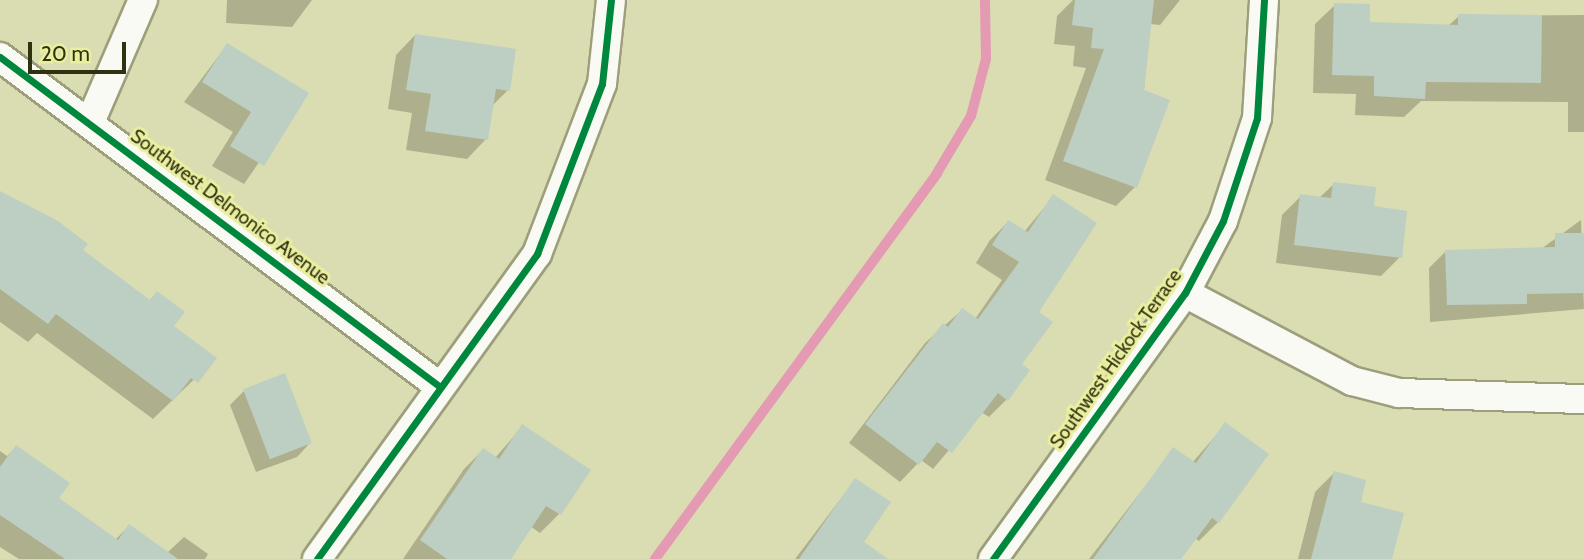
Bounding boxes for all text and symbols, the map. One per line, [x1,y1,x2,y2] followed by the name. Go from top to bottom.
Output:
[32,28,130,72] scale bar
[41,41,90,66] text: 20 m
[126,125,334,289] street label: Southwest Delmonico Avenue
[1045,265,1187,453] street label: Southwest Hickock Terrace

